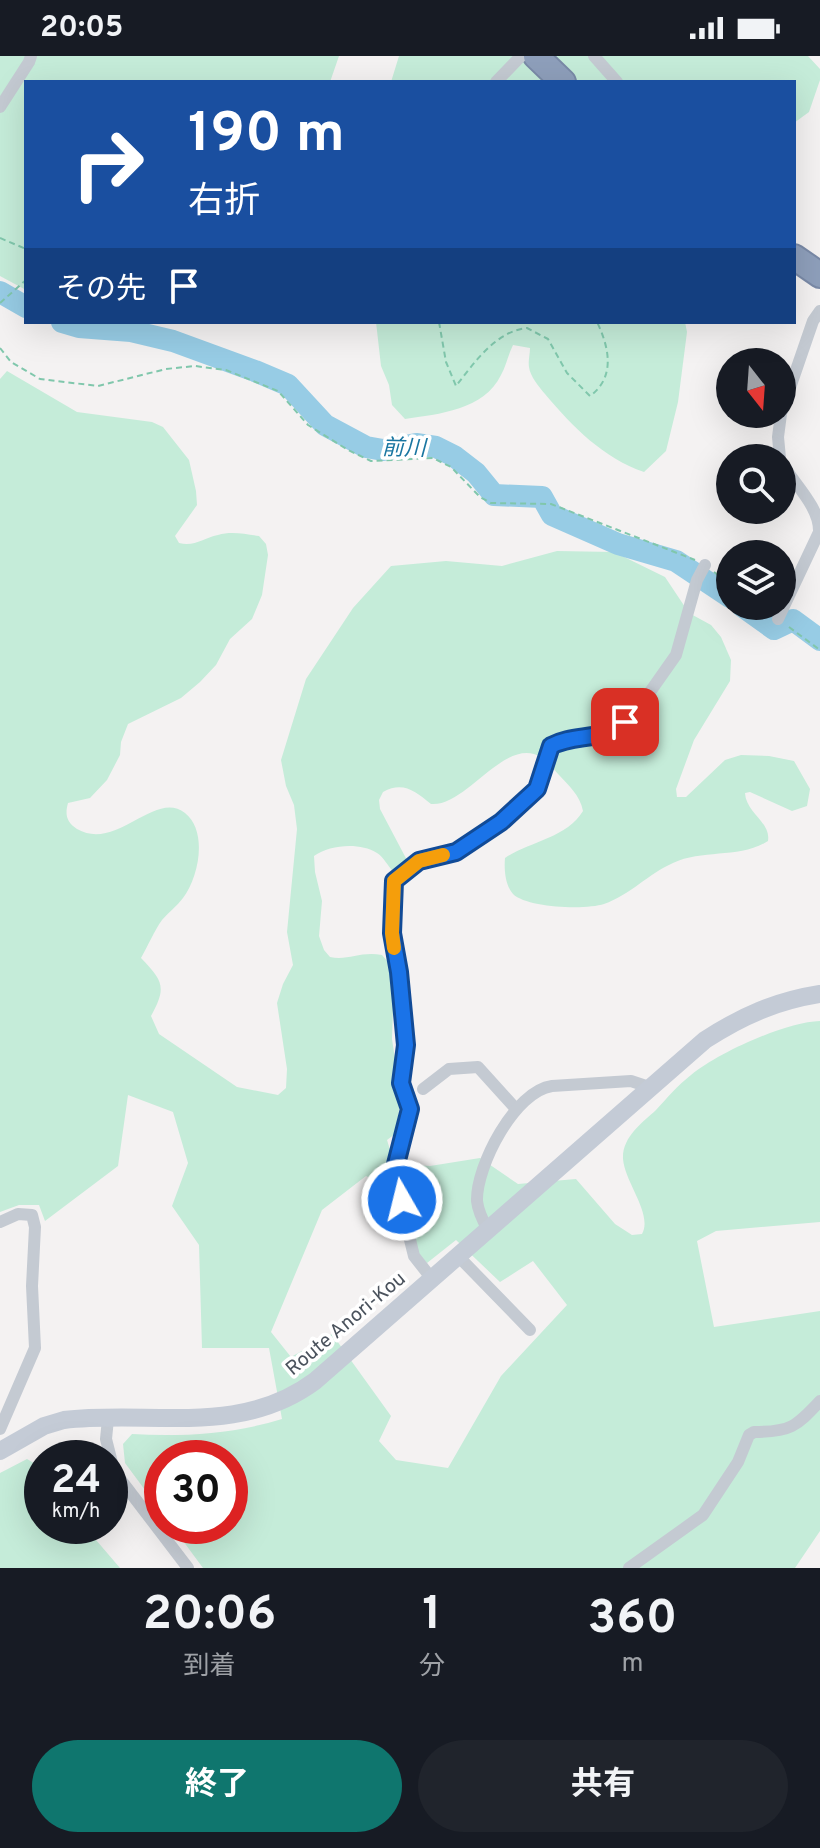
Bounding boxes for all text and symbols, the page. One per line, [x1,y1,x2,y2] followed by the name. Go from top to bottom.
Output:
[40,10,123,47] text: 20:05
[188,101,345,171] text: 190 m
[56,112,160,216] icon: right
[188,180,260,226] text: 右折
[162,264,206,308] icon: arrive
[56,272,146,309] text: その先
[716,348,796,428] north arrow
[716,348,796,620] map controls
[382,436,428,463] water label: 前川
[716,444,796,524] button: search
[716,540,796,620] button: layers
[591,688,659,756] pin
[603,700,647,744] icon: arrive
[360,1158,444,1242] position arrow
[281,1267,412,1382] street label: Route Anori-Kou
[144,1440,248,1544] speed limit sign: 30
[51,1457,101,1507] text: 24
[52,1499,100,1525] text: km/h
[143,1586,276,1646] text: 20:06
[422,1586,442,1646] text: 1
[588,1590,677,1650] text: 360
[621,1648,643,1681] text: m
[183,1651,235,1684] text: 到着
[419,1651,445,1684] text: 分
[32,1740,402,1832] button: 終了
[418,1740,788,1832] button: 共有

